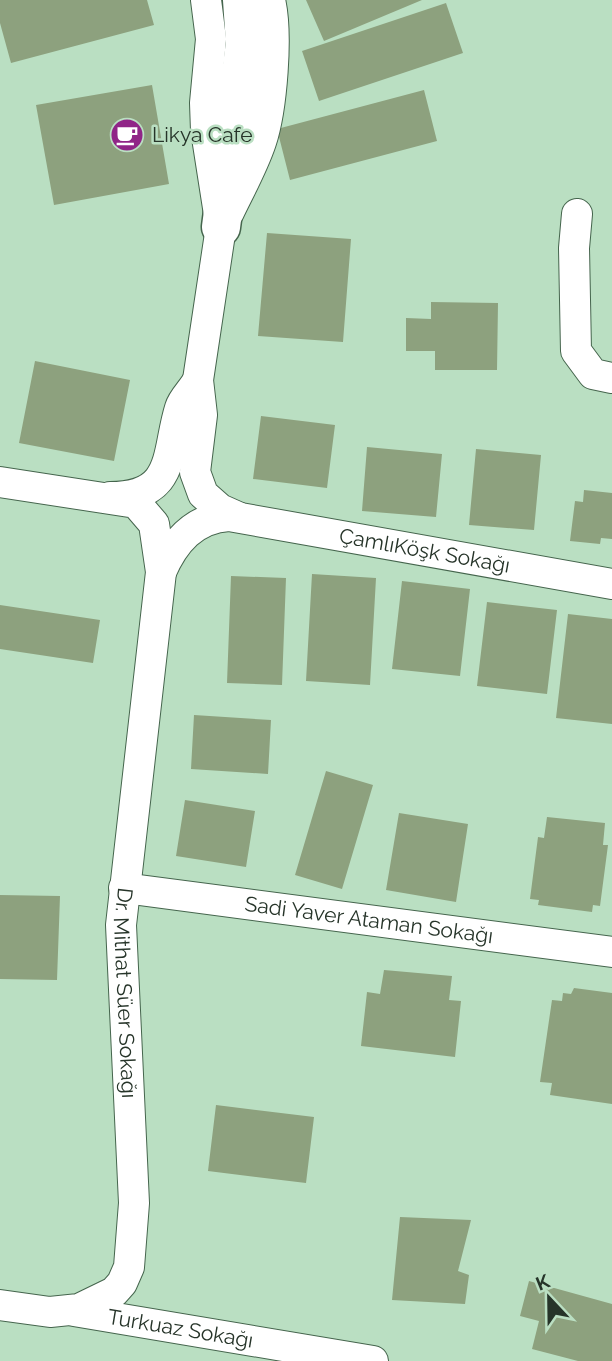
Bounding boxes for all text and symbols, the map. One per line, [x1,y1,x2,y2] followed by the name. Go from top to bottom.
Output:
[108,116,146,154] cafe icon: Likya Cafe
[152,122,253,147] place label: Likya Cafe
[337,523,512,578] street label: ÇamlıKöşk Sokağı
[109,886,142,1099] street label: Dr. Mithat Süer Sokağı
[243,891,495,948] street label: Sadi Yaver Ataman Sokağı
[514,1263,584,1333] north arrow
[533,1270,553,1295] text: K
[106,1304,255,1353] street label: Turkuaz Sokağı

